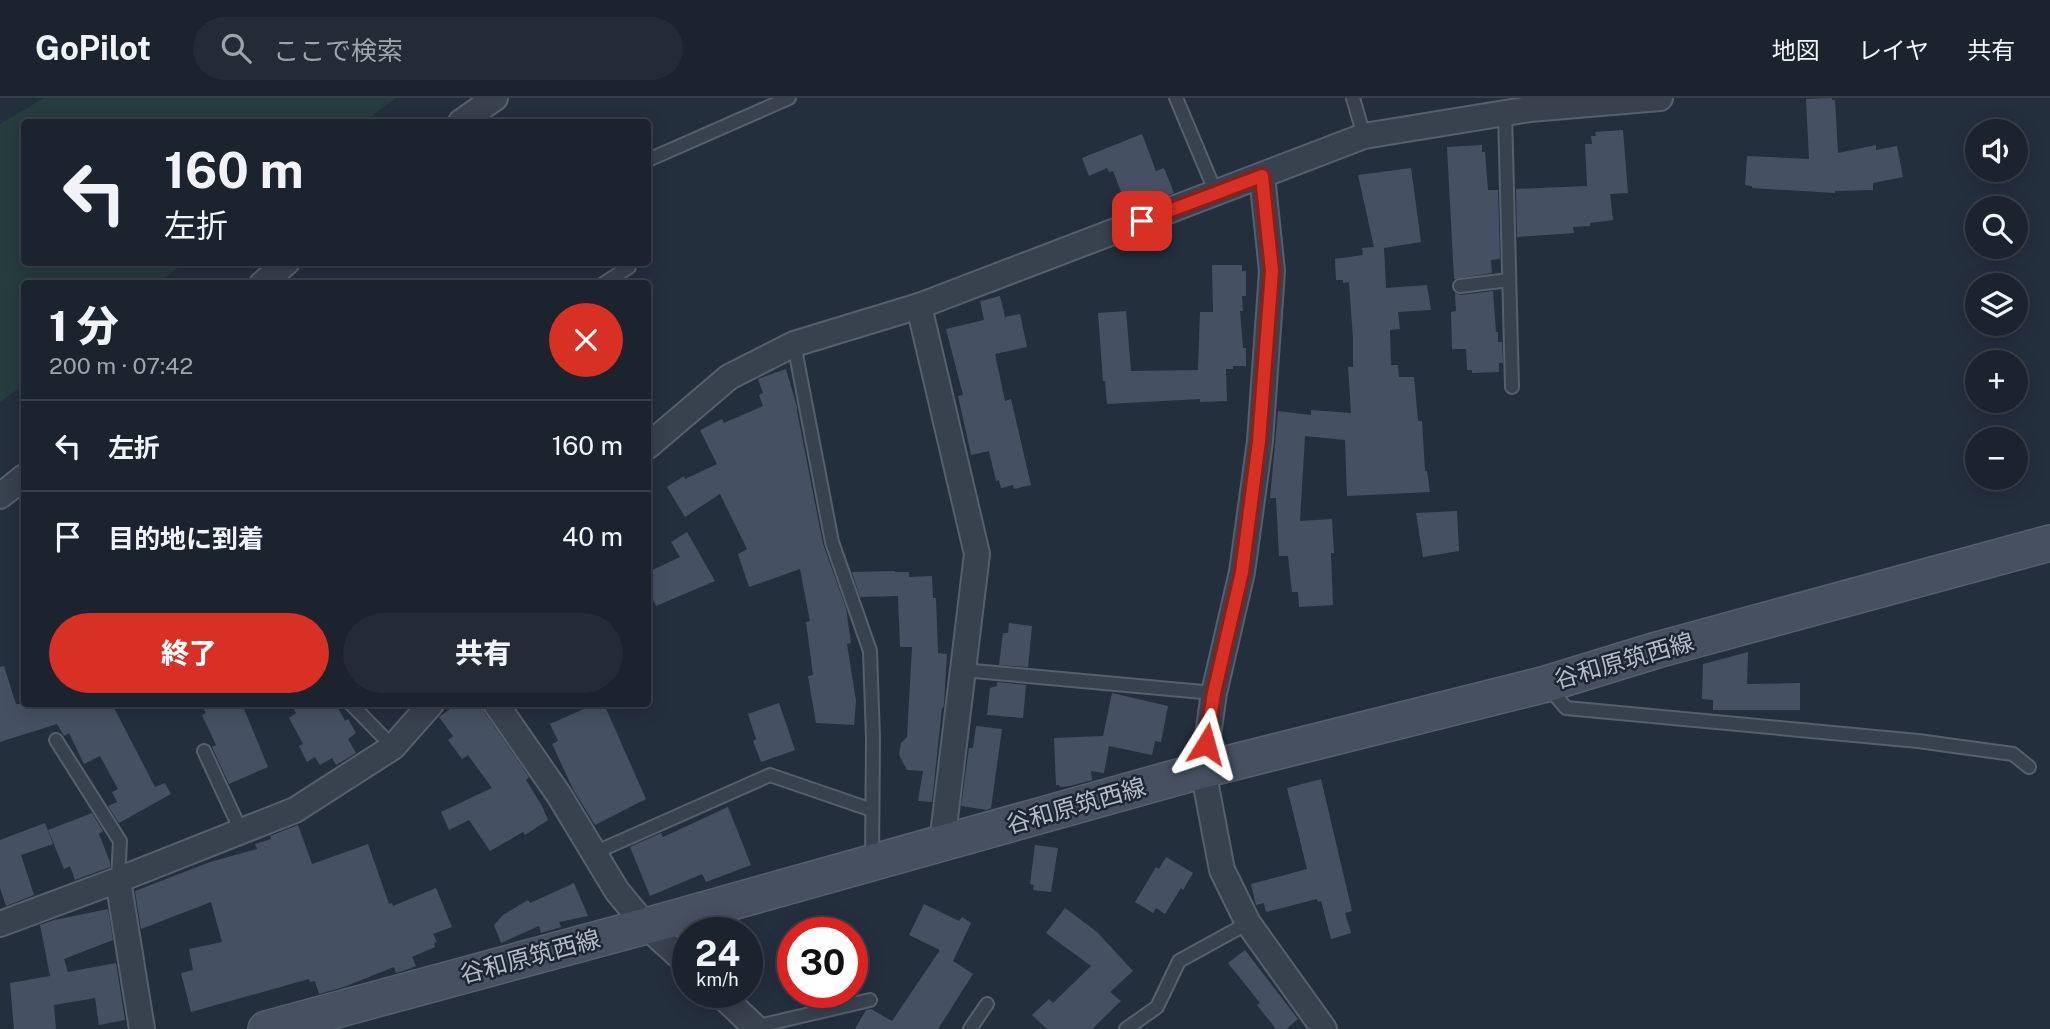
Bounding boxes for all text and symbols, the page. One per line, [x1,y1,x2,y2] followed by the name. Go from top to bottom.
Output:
[193,17,683,80] search box
[35,29,151,67] text: GoPilot
[217,29,255,67] icon: search
[273,35,403,66] text: ここで検索
[1772,36,1820,64] text: 地図
[1858,36,1929,64] text: レイヤ
[1967,36,2015,64] text: 共有
[1965,119,2028,490] map controls
[1965,119,2028,182] button: sound
[164,141,304,199] text: 160 m
[49,147,140,238] icon: left
[1112,191,1172,251] pin
[1965,196,2028,259] button: search
[1123,202,1161,240] icon: arrive
[164,207,228,244] text: 左折
[1965,273,2028,336] button: layers
[49,301,119,350] text: 1 分
[549,303,623,377] button: close
[1965,350,2028,413] button: +
[49,352,193,379] text: 200 m · 07:42
[49,427,87,465] icon: left
[1965,427,2028,490] button: −
[552,430,623,461] text: 160 m
[108,432,160,463] text: 左折
[49,518,87,556] icon: arrive
[562,521,623,552] text: 40 m
[108,523,264,554] text: 目的地に到着
[49,613,329,693] button: 終了
[343,613,623,693] button: 共有
[1551,627,1697,693] street label: 谷和原筑西線
[1169,707,1243,781] position arrow
[1003,772,1149,838] street label: 谷和原筑西線
[777,917,868,1008] speed limit sign: 30
[457,924,603,988] street label: 谷和原筑西線
[695,933,740,974] text: 24
[696,969,739,990] text: km/h

